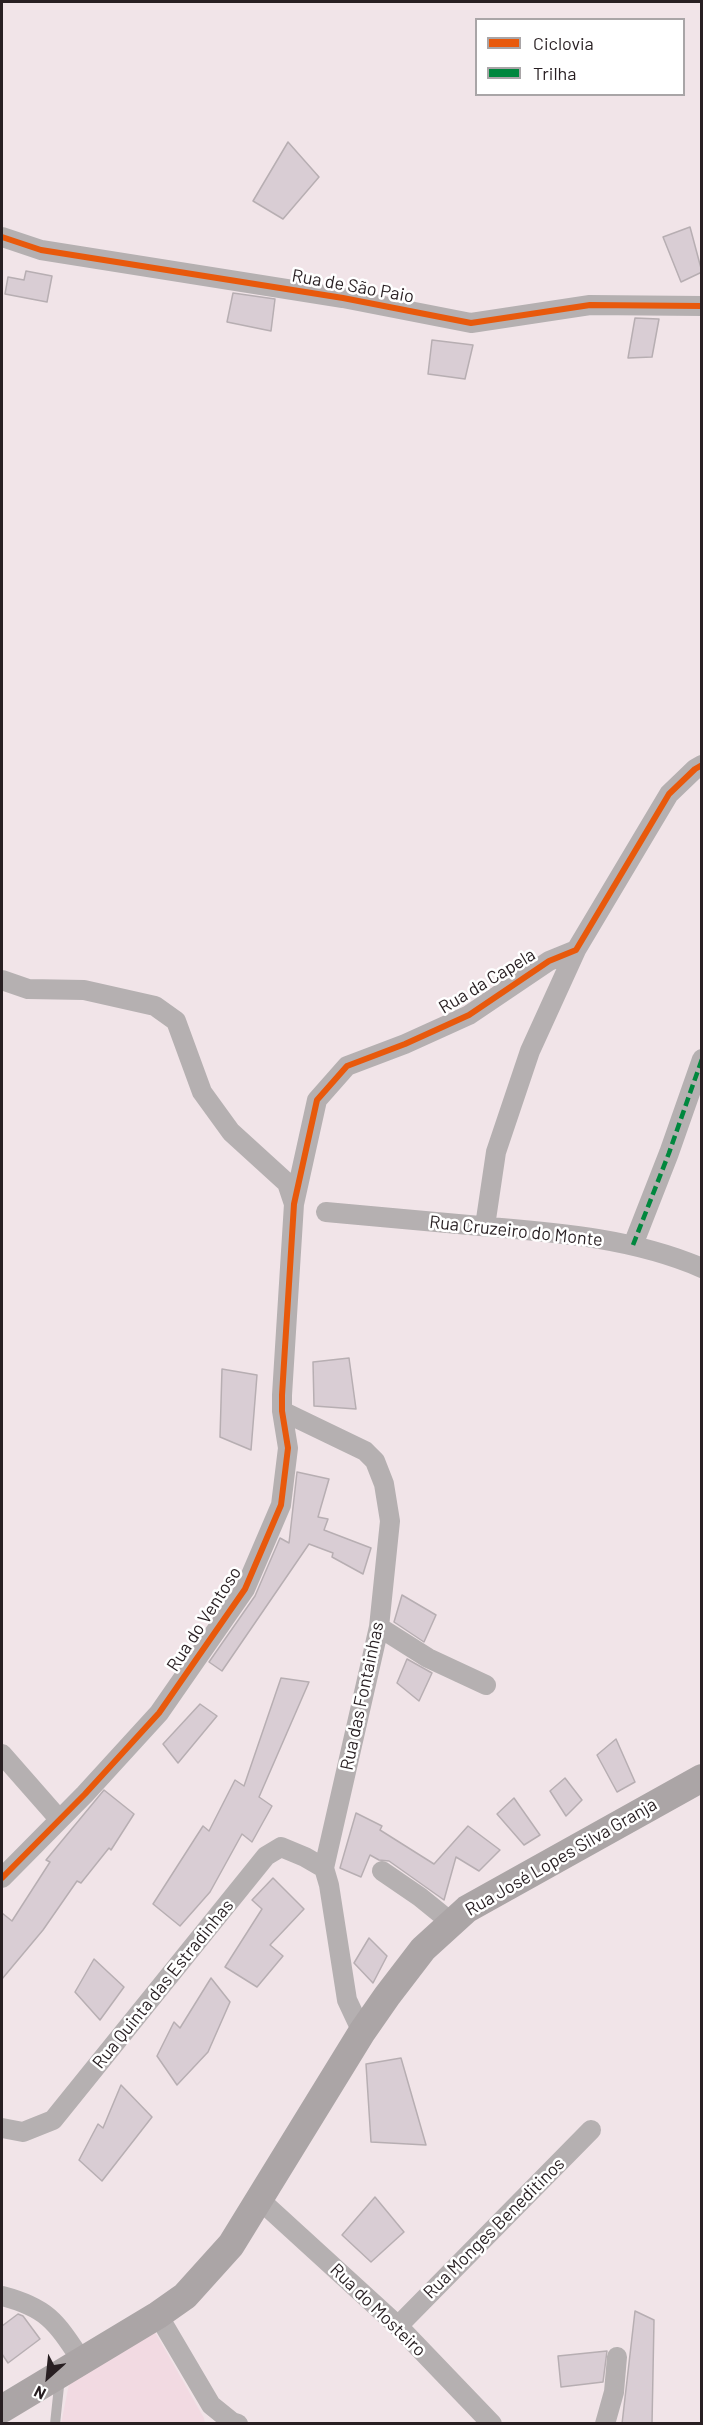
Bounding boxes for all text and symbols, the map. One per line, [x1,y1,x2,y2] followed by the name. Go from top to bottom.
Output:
[475,18,685,96] legend
[533,32,594,54] text: Ciclovia
[533,62,577,84] text: Trilha
[290,265,416,307] street label: Rua de São Paio
[435,944,539,1018] street label: Rua da Capela
[428,1211,604,1251] street label: Rua Cruzeiro do Monte
[162,1563,246,1675] street label: Rua do Ventoso
[336,1620,388,1772] street label: Rua das Fontainhas
[461,1793,661,1921] street label: Rua José Lopes Silva Granja
[88,1895,238,2073] street label: Rua Quinta das Estradinhas
[419,2153,569,2303] street label: Rua Monges Beneditinos
[326,2259,430,2361] street label: Rua do Mosteiro
[18,2347,78,2407] north arrow
[31,2383,49,2404] text: N

